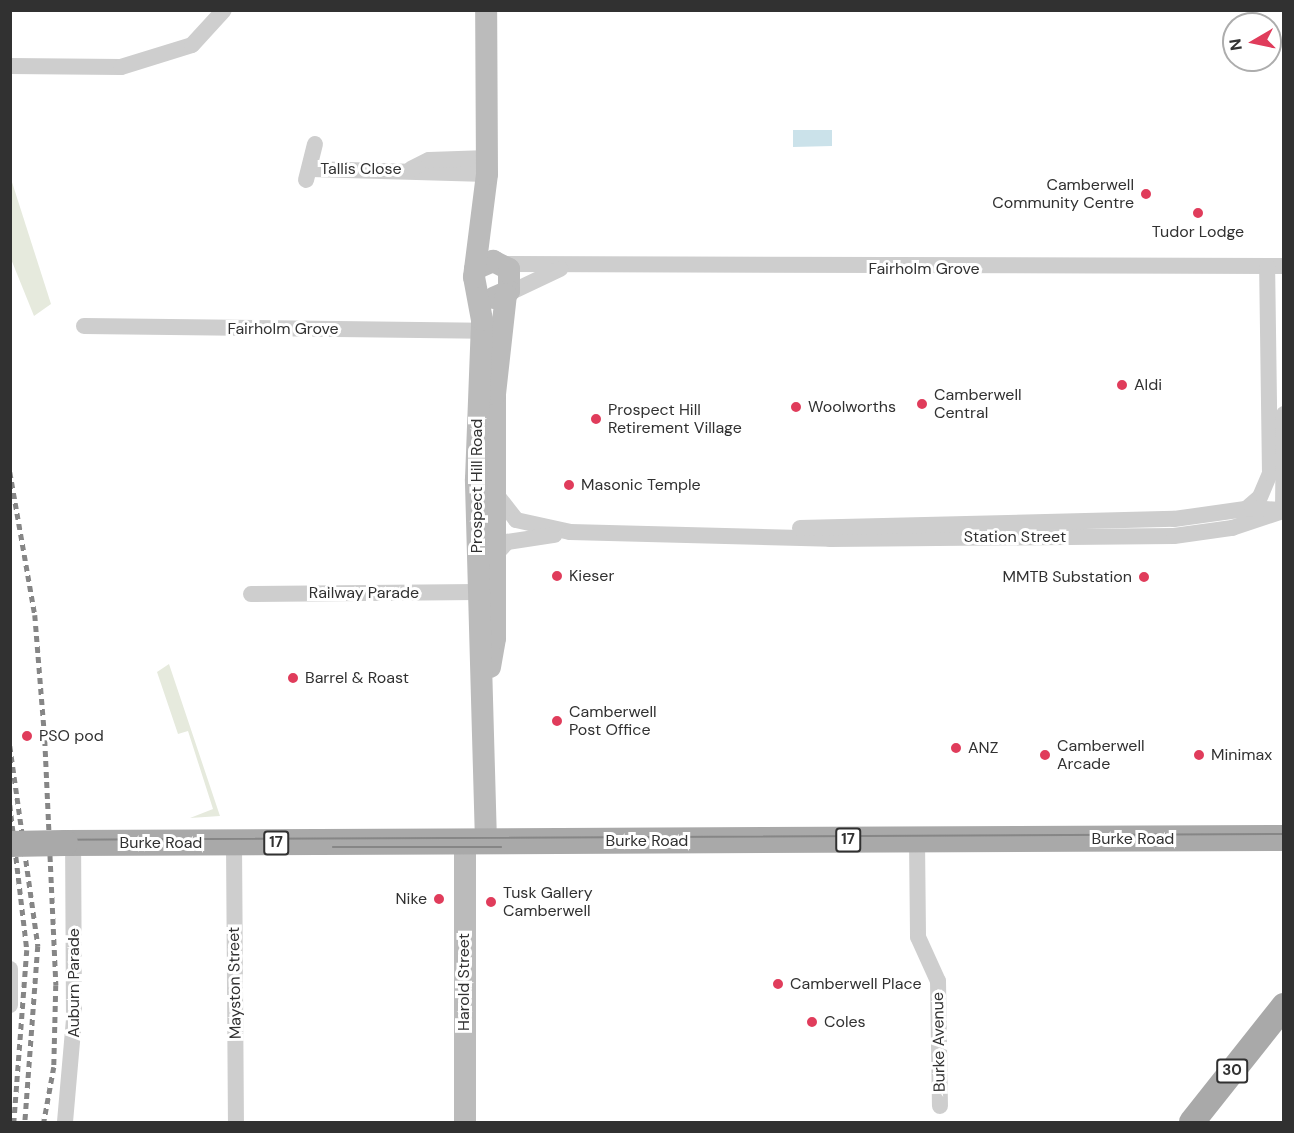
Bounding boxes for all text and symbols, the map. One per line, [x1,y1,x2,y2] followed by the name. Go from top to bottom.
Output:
[1222,12,1282,72] north arrow
[1224,37,1247,52] text: N
[320,159,402,179] street label: Tallis Close
[992,175,1134,213] place label: Camberwell Community Centre
[1139,187,1153,201] marker: Camberwell Community Centre
[1191,206,1205,220] marker: Tudor Lodge
[1152,222,1244,242] place label: Tudor Lodge
[868,259,980,279] street label: Fairholm Grove
[227,319,339,339] street label: Fairholm Grove
[1134,375,1162,395] place label: Aldi
[1115,378,1129,392] marker: Aldi
[934,385,1022,423] place label: Camberwell Central
[808,397,896,417] place label: Woolworths
[915,397,929,411] marker: Camberwell Central
[608,400,742,438] place label: Prospect Hill Retirement Village
[789,400,803,414] marker: Woolworths
[589,412,603,426] marker: Prospect Hill Retirement Village
[467,419,487,553] street label: Prospect Hill Road
[581,475,701,495] place label: Masonic Temple
[562,478,576,492] marker: Masonic Temple
[964,527,1066,547] street label: Station Street
[569,566,614,586] place label: Kieser
[1003,567,1132,587] place label: MMTB Substation
[550,569,564,583] marker: Kieser
[1137,570,1151,584] marker: MMTB Substation
[309,583,419,603] street label: Railway Parade
[305,668,409,688] place label: Barrel & Roast
[286,671,300,685] marker: Barrel & Roast
[569,702,657,740] place label: Camberwell Post Office
[550,714,564,728] marker: Camberwell Post Office
[39,726,104,746] place label: PSO pod
[20,729,34,743] marker: PSO pod
[1057,736,1145,774] place label: Camberwell Arcade
[968,738,998,758] place label: ANZ
[949,741,963,755] marker: ANZ
[1211,745,1272,765] place label: Minimax
[1038,748,1052,762] marker: Camberwell Arcade
[1192,748,1206,762] marker: Minimax
[834,828,862,852] road number: 17
[1092,829,1174,849] street label: Burke Road
[262,831,290,855] road number: 17
[606,831,688,851] street label: Burke Road
[120,833,202,853] street label: Burke Road
[503,883,593,921] place label: Tusk Gallery Camberwell
[396,889,427,909] place label: Nike
[432,892,446,906] marker: Nike
[484,895,498,909] marker: Tusk Gallery Camberwell
[224,927,246,1039] street label: Mayston Street
[64,928,84,1038] street label: Auburn Parade
[454,933,474,1031] street label: Harold Street
[790,974,922,994] place label: Camberwell Place
[771,977,785,991] marker: Camberwell Place
[929,992,949,1092] street label: Burke Avenue
[824,1012,866,1032] place label: Coles
[805,1015,819,1029] marker: Coles
[1216,1059,1248,1083] road number: 30

